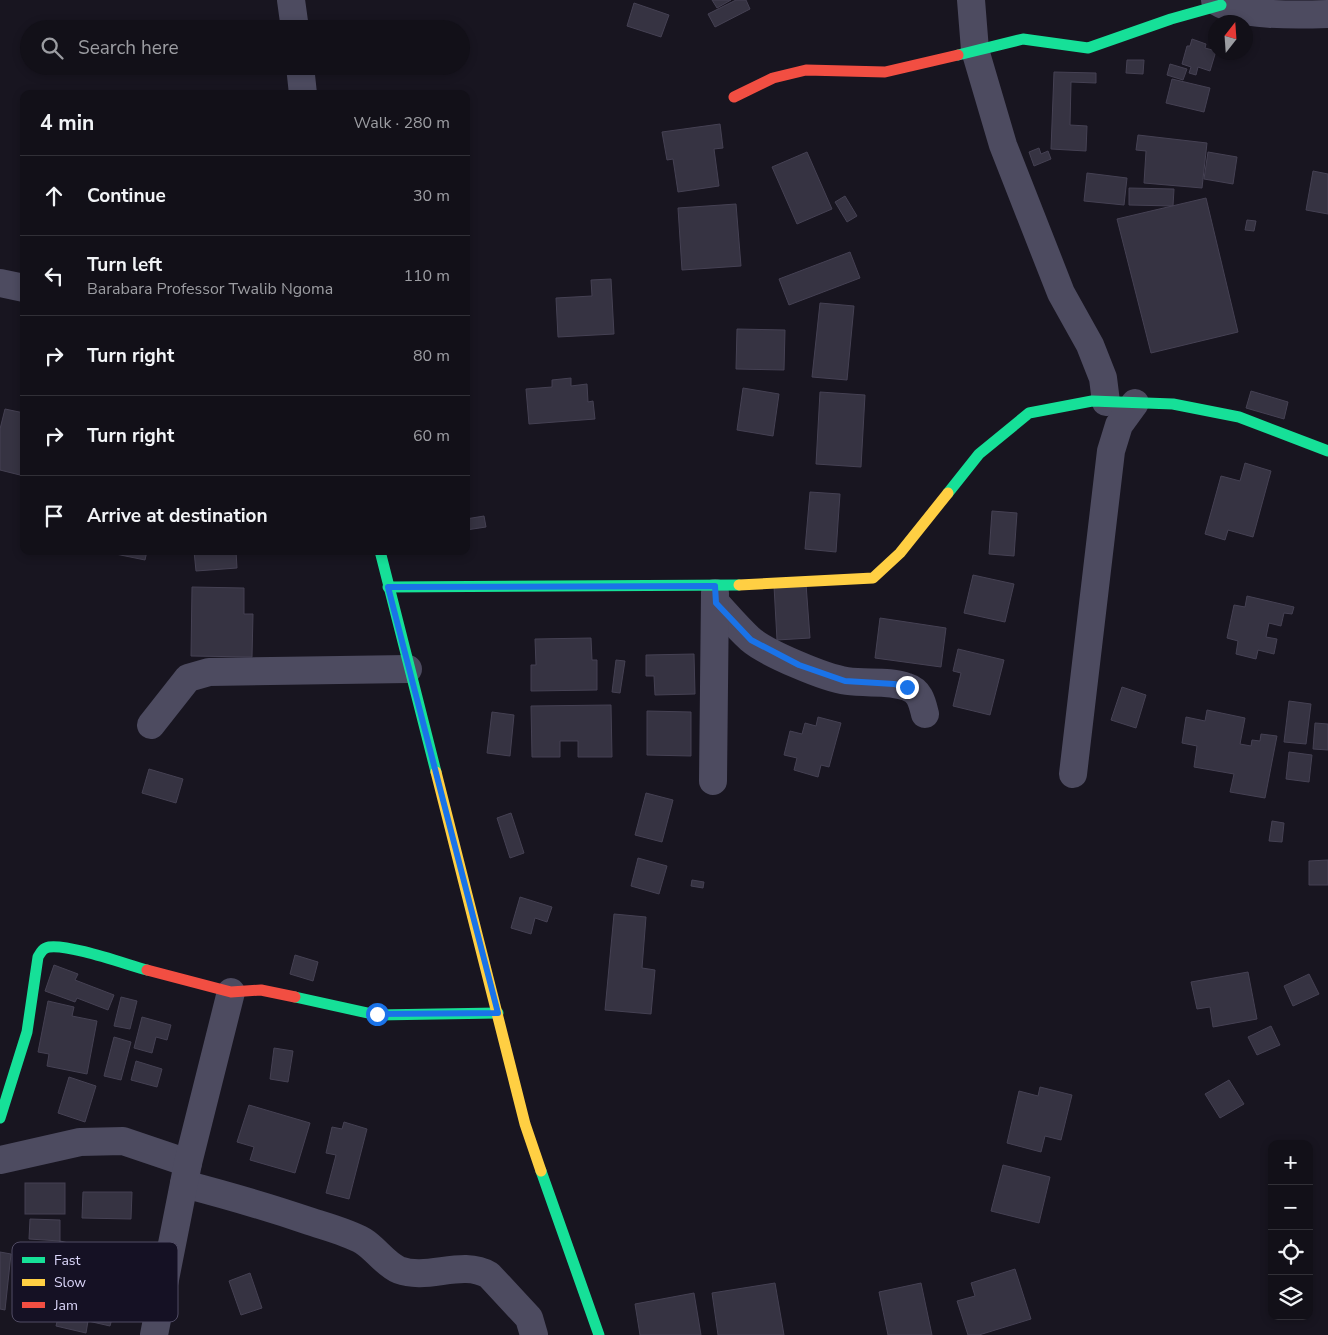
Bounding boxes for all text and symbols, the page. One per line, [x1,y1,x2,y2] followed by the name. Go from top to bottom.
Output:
[1208,15,1253,60] north arrow
[20,20,470,75] search box
[38,34,66,62] icon: search
[78,35,179,61] text: Search here
[40,109,94,137] text: 4 min
[354,112,450,134] text: Walk · 280 m
[40,182,68,210] icon: ahead
[87,183,166,209] text: Continue
[413,185,450,207] text: 30 m
[87,252,162,278] text: Turn left
[40,262,68,290] icon: left
[403,265,450,287] text: 110 m
[87,278,333,300] text: Barabara Professor Twalib Ngoma
[40,342,68,370] icon: right
[87,343,174,369] text: Turn right
[413,345,450,367] text: 80 m
[40,422,68,450] icon: right
[87,423,174,449] text: Turn right
[413,425,450,447] text: 60 m
[40,502,68,530] icon: arrive
[87,503,268,529] text: Arrive at destination
[896,676,919,699] route end
[366,1003,389,1026] route start
[1268,1140,1313,1320] map controls
[1268,1140,1313,1185] button: +
[1268,1185,1313,1230] button: −
[1268,1230,1313,1275] button: locate
[12,1242,178,1322] legend
[54,1251,80,1270] text: Fast
[54,1273,86,1292] text: Slow
[1268,1275,1313,1320] button: layers
[53,1296,78,1315] text: Jam

